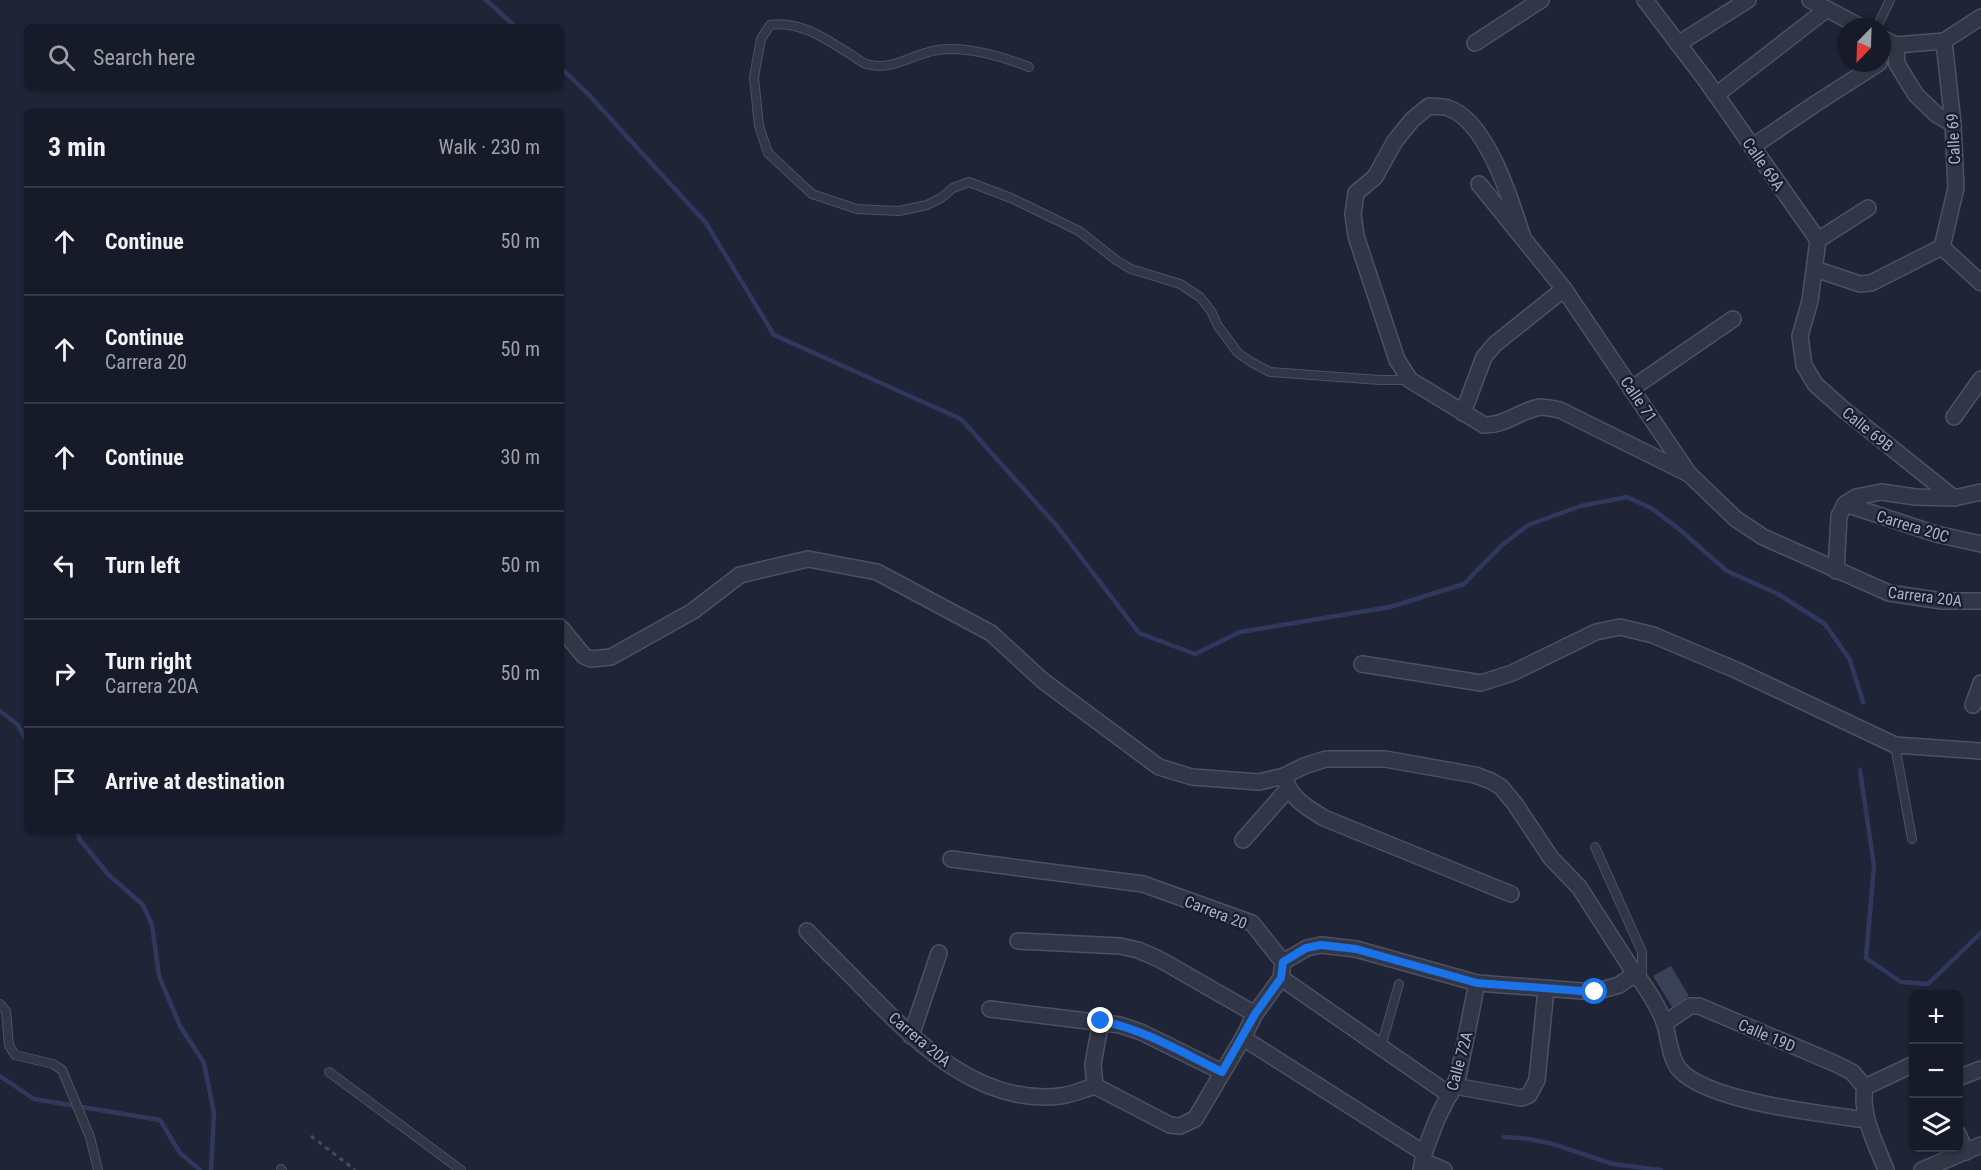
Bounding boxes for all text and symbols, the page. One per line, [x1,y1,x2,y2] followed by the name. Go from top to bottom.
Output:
[1837,18,1891,72] north arrow
[24,24,564,90] search box
[45,41,78,74] icon: search
[93,45,195,70] text: Search here
[1943,113,1964,165] street label: Calle 69
[48,132,106,162] text: 3 min
[1739,134,1789,194] street label: Calle 69A
[439,135,540,159] text: Walk · 230 m
[48,225,81,258] icon: ahead
[105,229,184,254] text: Continue
[501,229,540,253] text: 50 m
[105,325,184,350] text: Continue
[48,333,81,366] icon: ahead
[501,337,540,361] text: 50 m
[105,350,187,374] text: Carrera 20
[1616,373,1661,426] street label: Calle 71
[1838,403,1897,456] street label: Calle 69B
[48,441,81,474] icon: ahead
[105,445,184,470] text: Continue
[501,445,540,469] text: 30 m
[1874,506,1951,546] street label: Carrera 20C
[48,549,81,582] icon: left
[105,553,180,578] text: Turn left
[501,553,540,577] text: 50 m
[1887,583,1963,610] street label: Carrera 20A
[105,649,192,674] text: Turn right
[48,657,81,690] icon: right
[501,661,540,685] text: 50 m
[105,674,198,698] text: Carrera 20A
[48,765,81,798] icon: arrive
[105,769,285,794] text: Arrive at destination
[1182,892,1250,933] street label: Carrera 20
[1581,978,1607,1004] route start
[1909,990,1963,1152] map controls
[1909,990,1963,1044] button: +
[1087,1007,1113,1033] route end
[885,1008,954,1071] street label: Carrera 20A
[1735,1015,1798,1056] street label: Calle 19D
[1443,1030,1476,1093] street label: Calle 72A
[1909,1044,1963,1098] button: −
[1909,1098,1963,1152] button: layers

